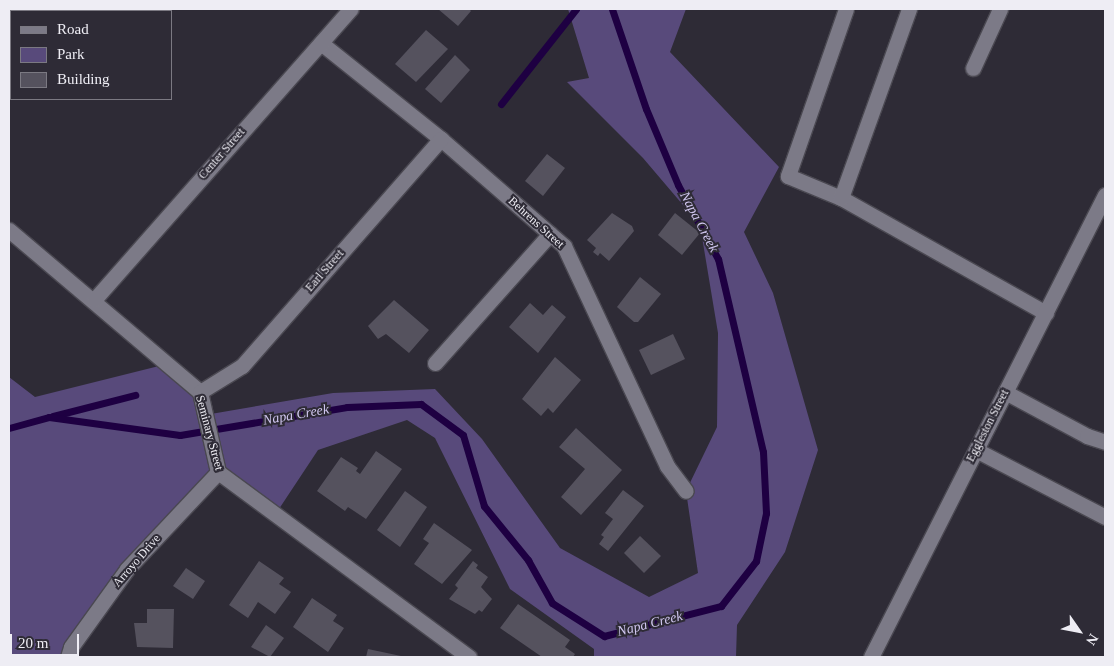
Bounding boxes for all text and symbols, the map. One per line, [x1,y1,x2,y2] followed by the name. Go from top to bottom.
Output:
[10,10,172,100] legend
[57,21,89,37] text: Road
[57,46,85,62] text: Park
[57,71,110,87] text: Building
[196,126,248,182] street label: Center Street
[676,189,722,255] water label: Napa Creek
[505,194,567,252] street label: Behrens Street
[303,247,347,295] street label: Earl Street
[964,388,1012,464] street label: Eggleston Street
[192,394,226,472] street label: Seminary Street
[262,401,330,429] water label: Napa Creek
[110,532,164,590] street label: Arroyo Drive
[1054,606,1104,656] north arrow
[616,608,684,640] water label: Napa Creek
[12,624,81,656] scale bar
[1083,631,1101,648] text: N
[18,635,48,651] text: 20 m

